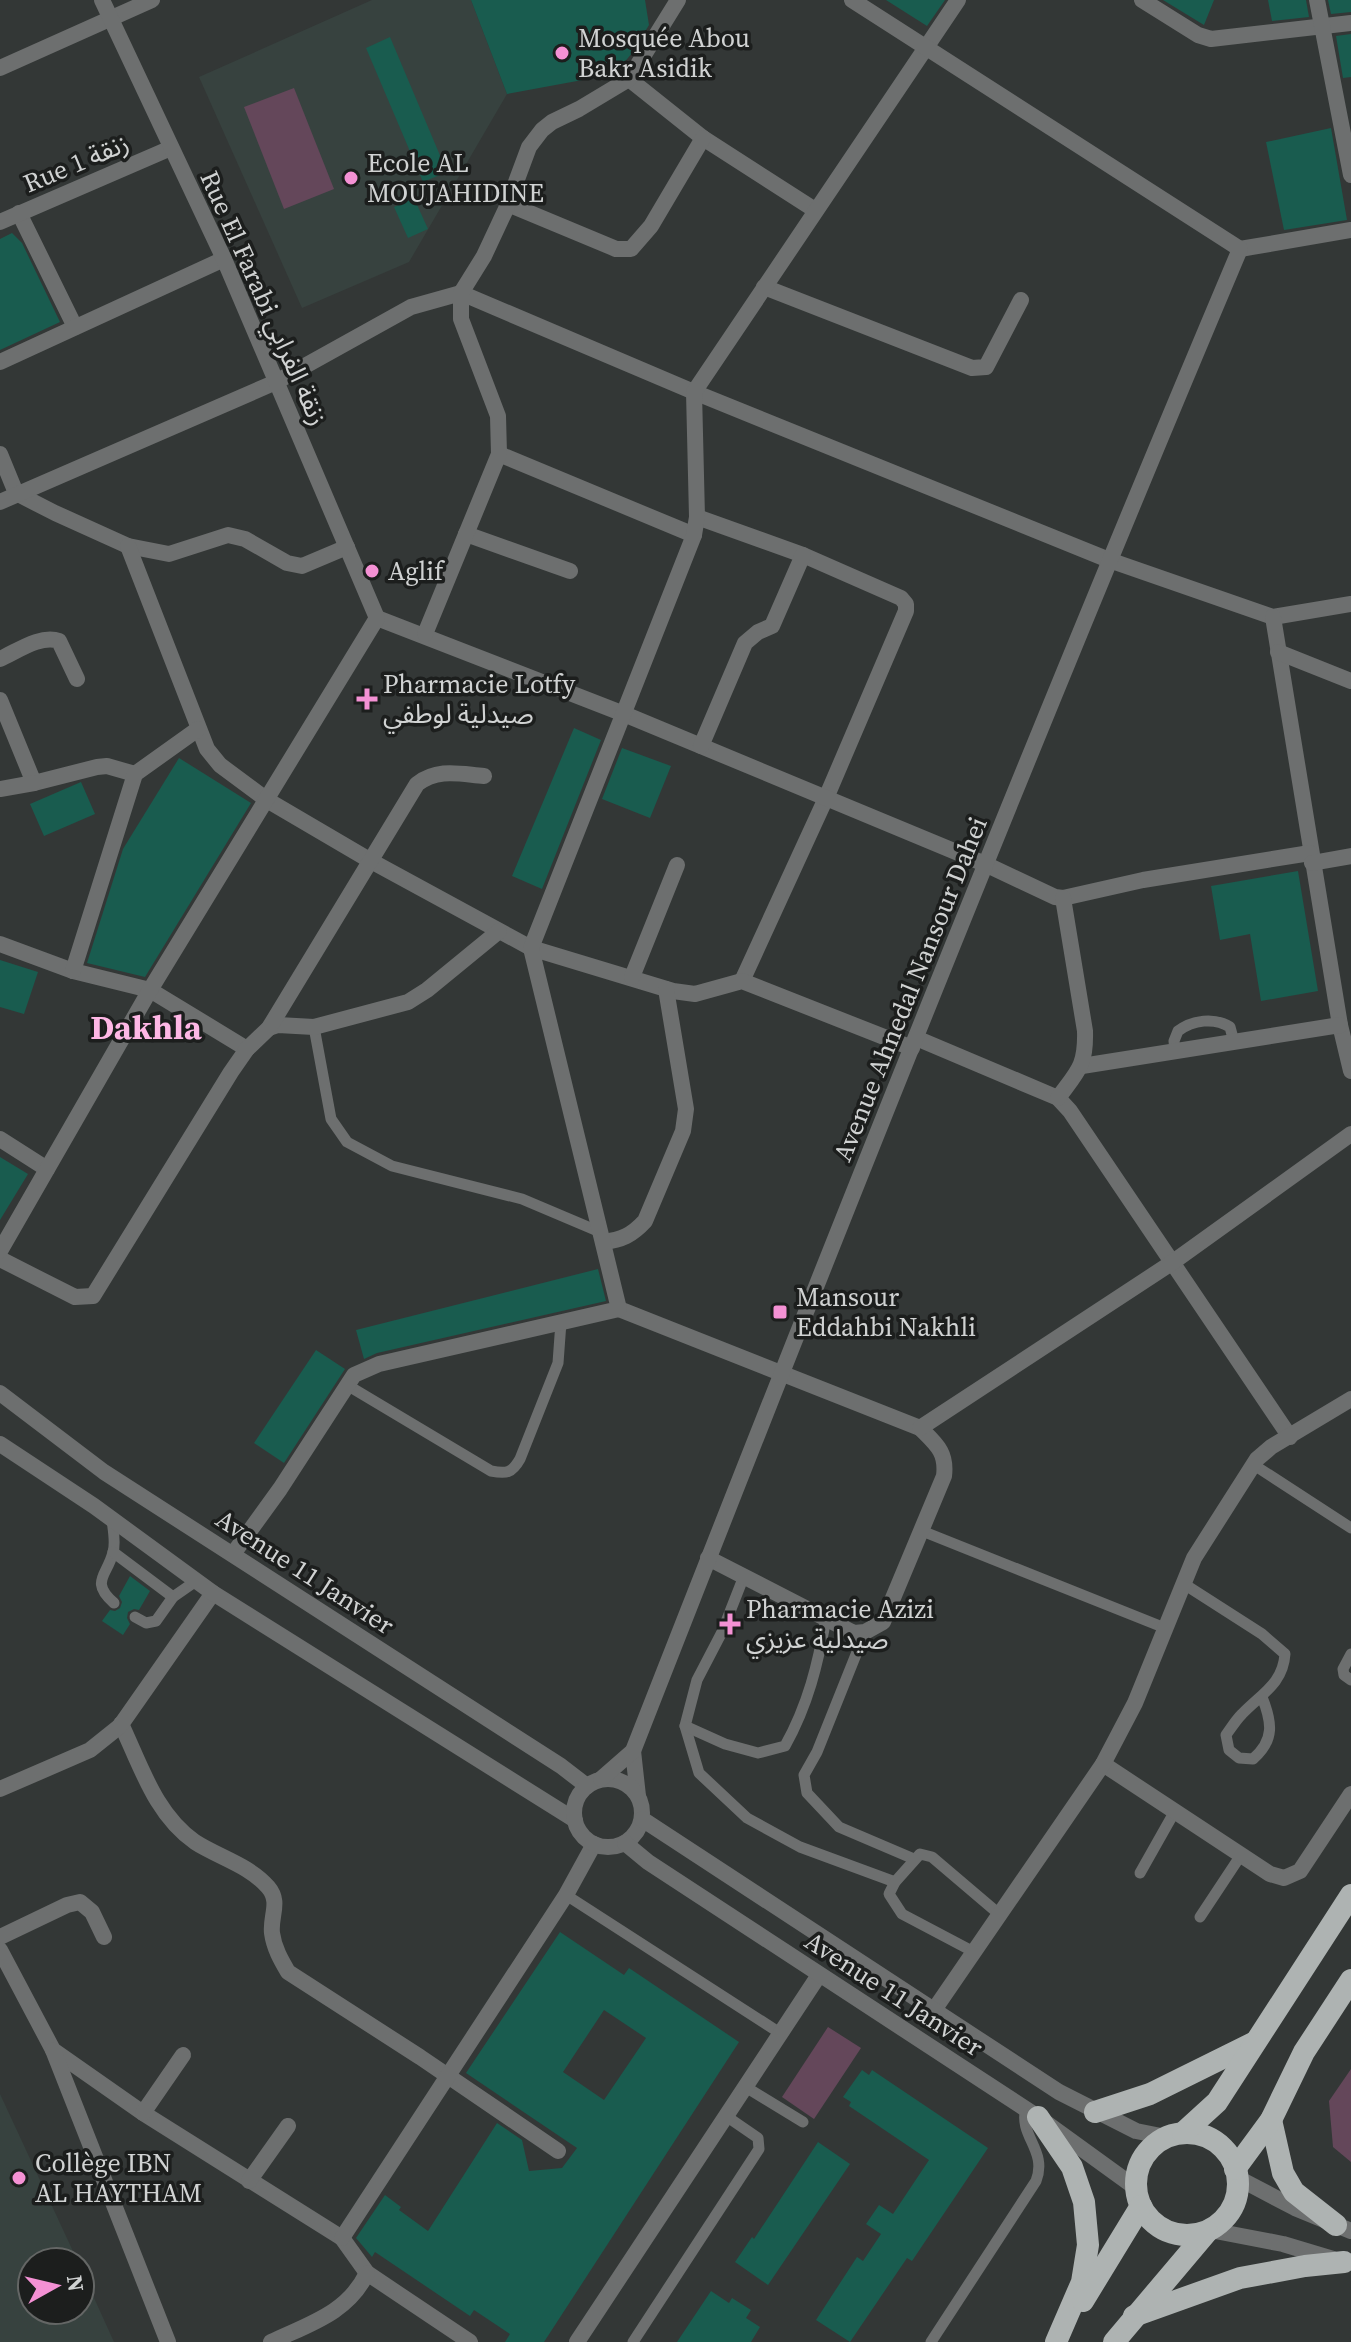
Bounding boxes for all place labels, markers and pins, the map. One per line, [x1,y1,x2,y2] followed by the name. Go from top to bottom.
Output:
[578,20,750,86] place label: Mosquée Abou Bakr Asidik
[553,44,571,62] marker: Mosquée Abou Bakr Asidik
[367,145,544,211] place label: Ecole AL MOUJAHIDINE
[342,169,360,187] marker: Ecole AL MOUJAHIDINE
[388,553,446,589] place label: Aglif
[363,562,381,580] marker: Aglif
[383,666,576,734] place label: Pharmacie Lotfy صيدلية لوطفي
[358,690,376,708] marker: Pharmacie Lotfy صيدلية لوطفي
[796,1279,976,1345] place label: Mansour Eddahbi Nakhli
[771,1303,789,1321] marker: Mansour Eddahbi Nakhli
[746,1591,934,1659] place label: Pharmacie Azizi صيدلية عزيزي
[721,1615,739,1633] marker: Pharmacie Azizi صيدلية عزيزي
[35,2145,202,2211] place label: Collège IBN AL HAYTHAM
[10,2169,28,2187] marker: Collège IBN AL HAYTHAM

